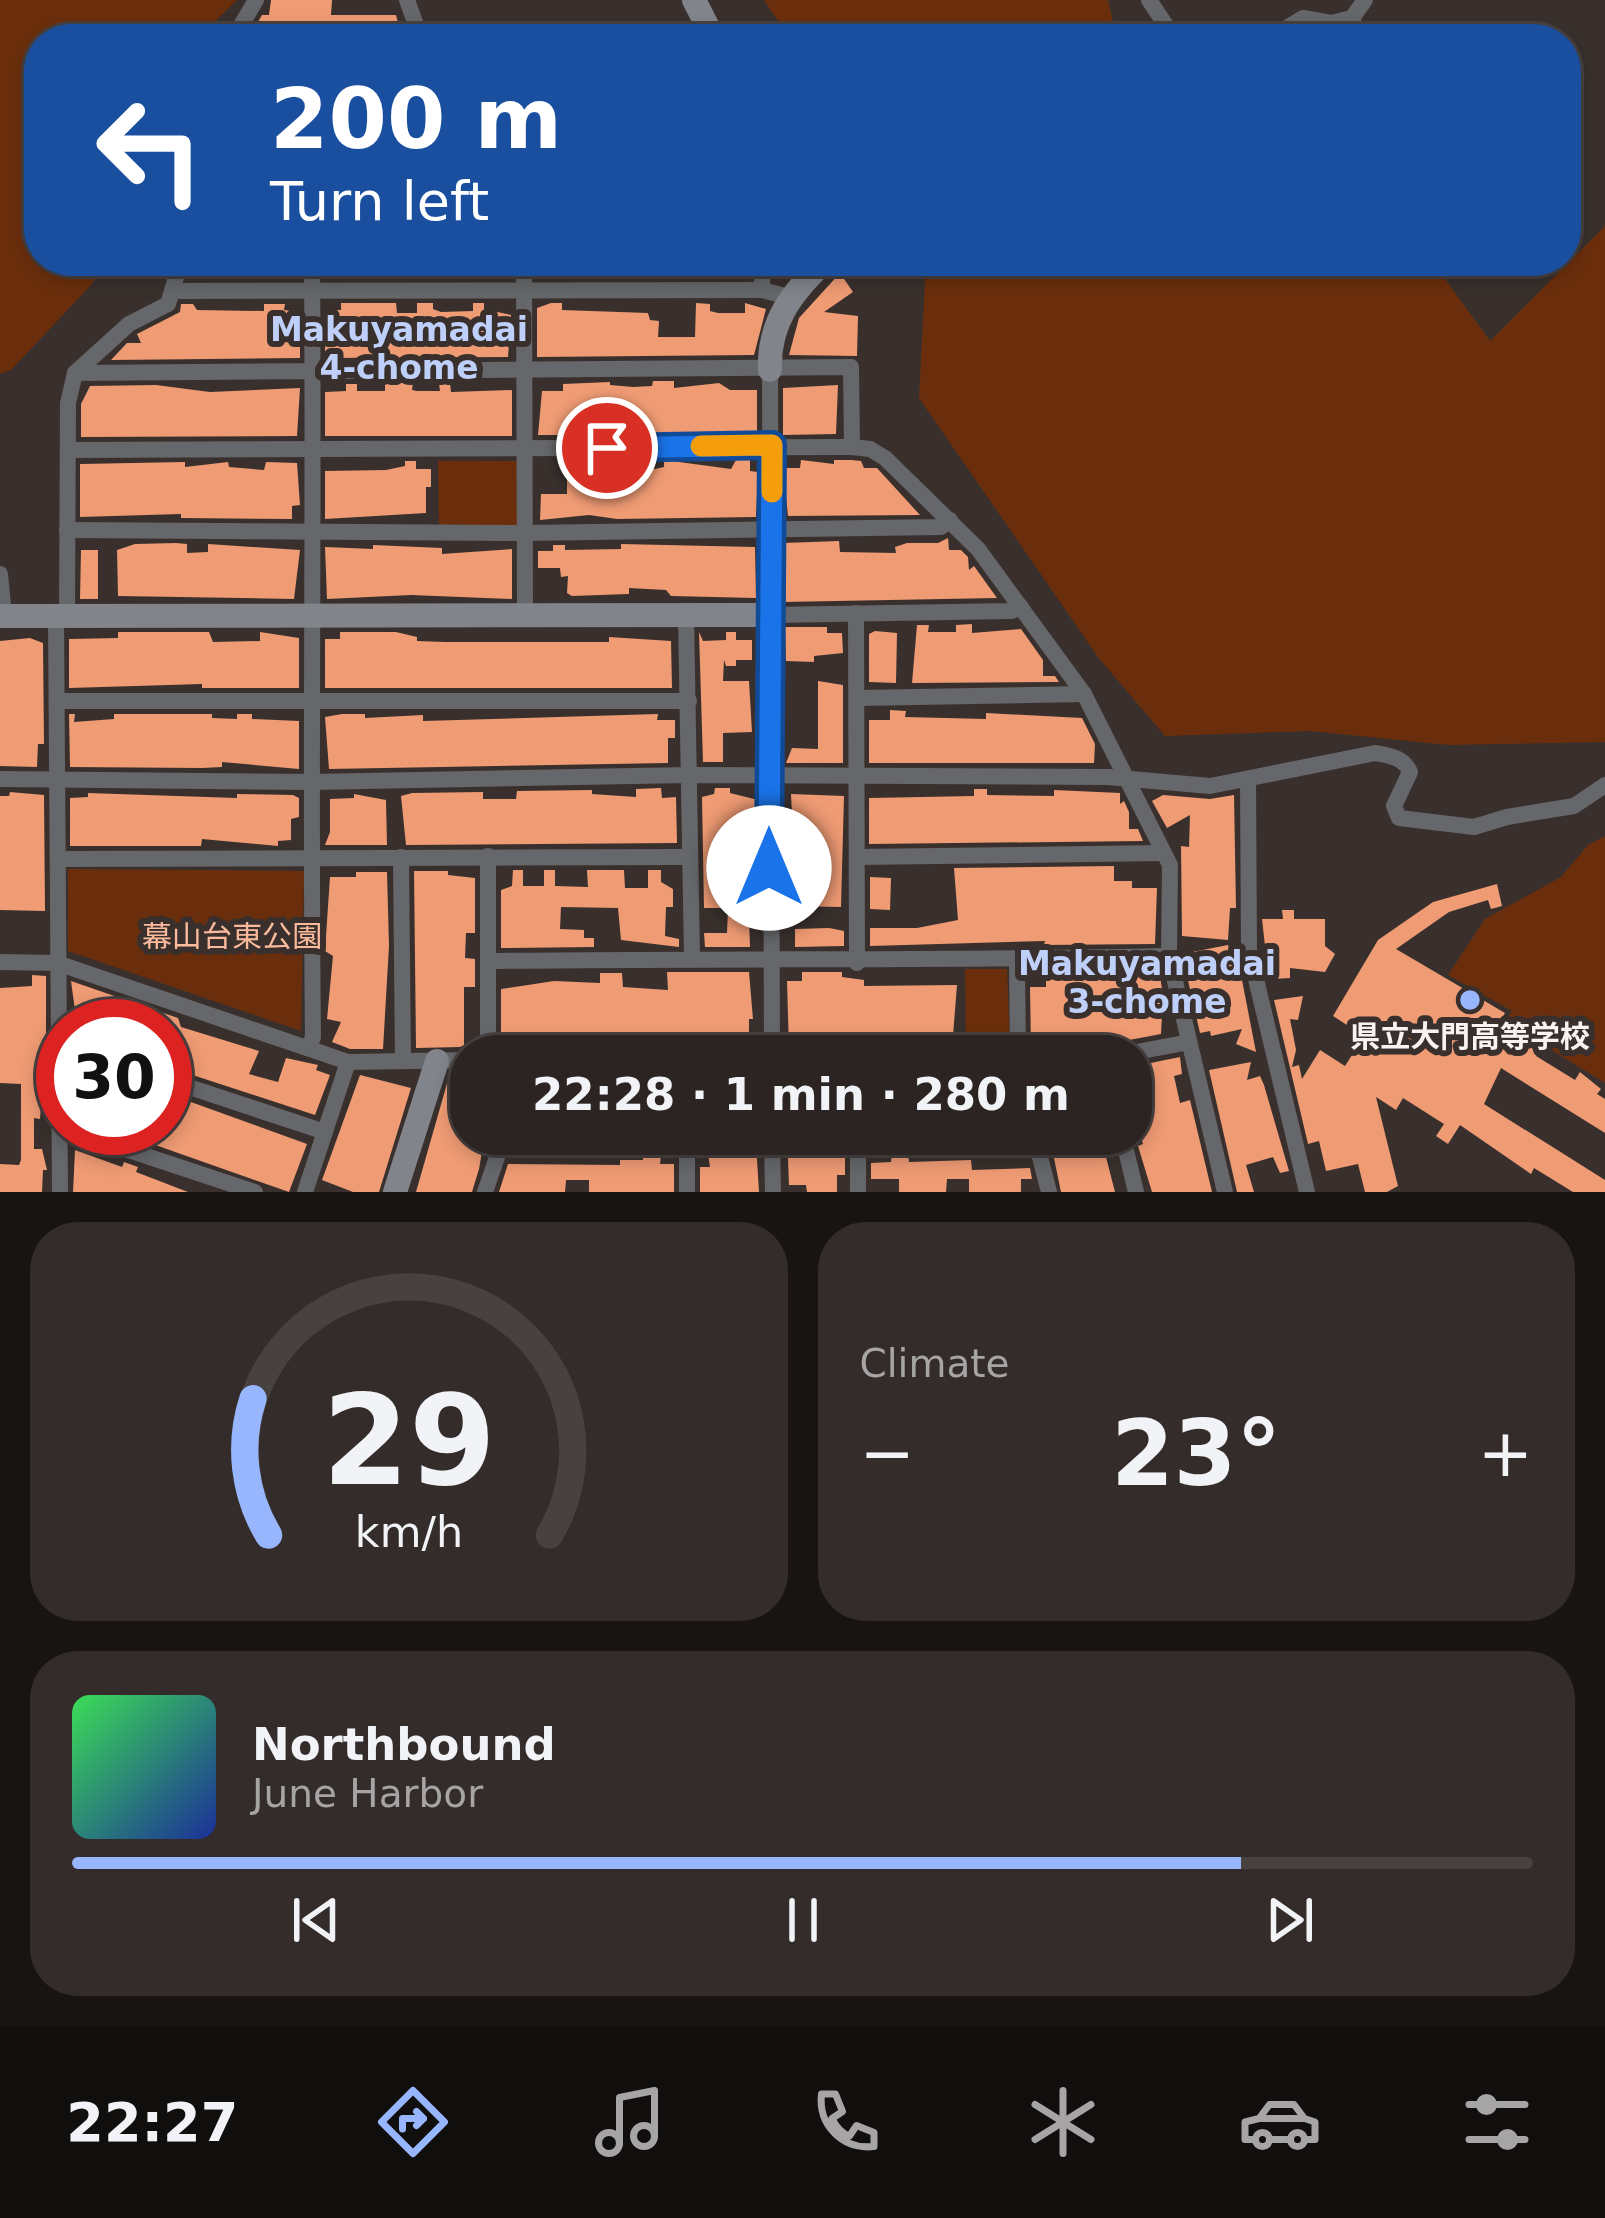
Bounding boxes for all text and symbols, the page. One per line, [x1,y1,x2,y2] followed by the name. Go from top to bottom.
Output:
[270,70,562,168] text: 200 m
[72,72,228,228] icon: left
[270,170,489,233] text: Turn left
[270,310,528,387] district label: Makuyamadai 4-chome
[556,397,658,499] pin
[574,415,640,481] icon: arrive
[706,805,832,931] position arrow
[142,919,322,954] park label: 幕山台東公園
[1018,944,1276,1021] district label: Makuyamadai 3-chome
[1457,987,1483,1013] marker: 県立大門高等学校
[36,999,192,1155] speed limit sign: 30
[1350,1019,1590,1054] place label: 県立大門高等学校
[532,1068,1070,1121] text: 22:28 · 1 min · 280 m
[860,1341,1010,1386] text: Climate
[322,1368,496,1513] text: 29
[1111,1401,1281,1506] text: 23°
[860,1415,915,1492] text: −
[1478,1415,1533,1492] text: +
[355,1506,463,1556] text: km/h
[252,1718,556,1771] text: Northbound
[252,1771,483,1816] text: June Harbor
[283,1887,349,1953] icon: previous
[770,1887,836,1953] icon: pause
[1257,1887,1323,1953] icon: next
[371,2080,455,2164] icon: directions
[588,2080,672,2164] icon: music
[804,2080,888,2164] icon: phone
[1021,2080,1105,2164] icon: climate
[1238,2080,1322,2164] icon: car
[1455,2080,1539,2164] icon: filters
[66,2091,238,2154] text: 22:27

